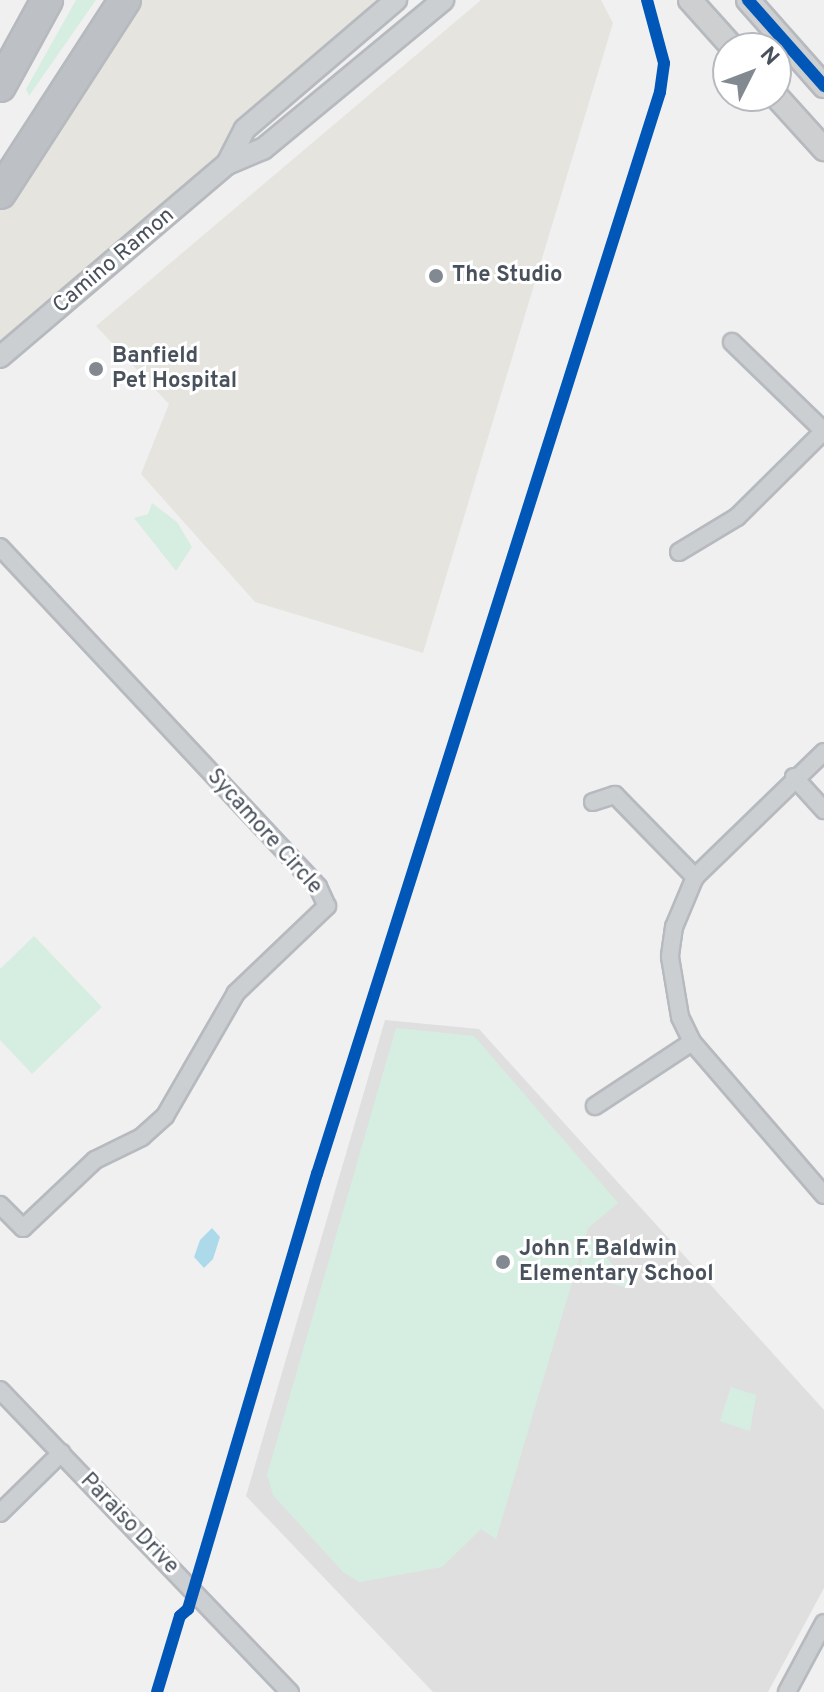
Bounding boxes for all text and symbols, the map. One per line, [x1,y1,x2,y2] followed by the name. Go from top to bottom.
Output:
[712,32,792,112] north arrow
[753,42,784,72] text: N
[48,203,180,319] street label: Camino Ramon
[452,263,563,289] place label: The Studio
[427,267,445,285] marker: The Studio
[112,343,237,394] place label: Banfield Pet Hospital
[87,360,105,378] marker: Banfield Pet Hospital
[201,764,327,900] street label: Sycamore Circle
[519,1236,714,1288] place label: John F. Baldwin Elementary School
[494,1253,512,1271] marker: John F. Baldwin Elementary School
[74,1468,184,1580] street label: Paraiso Drive

